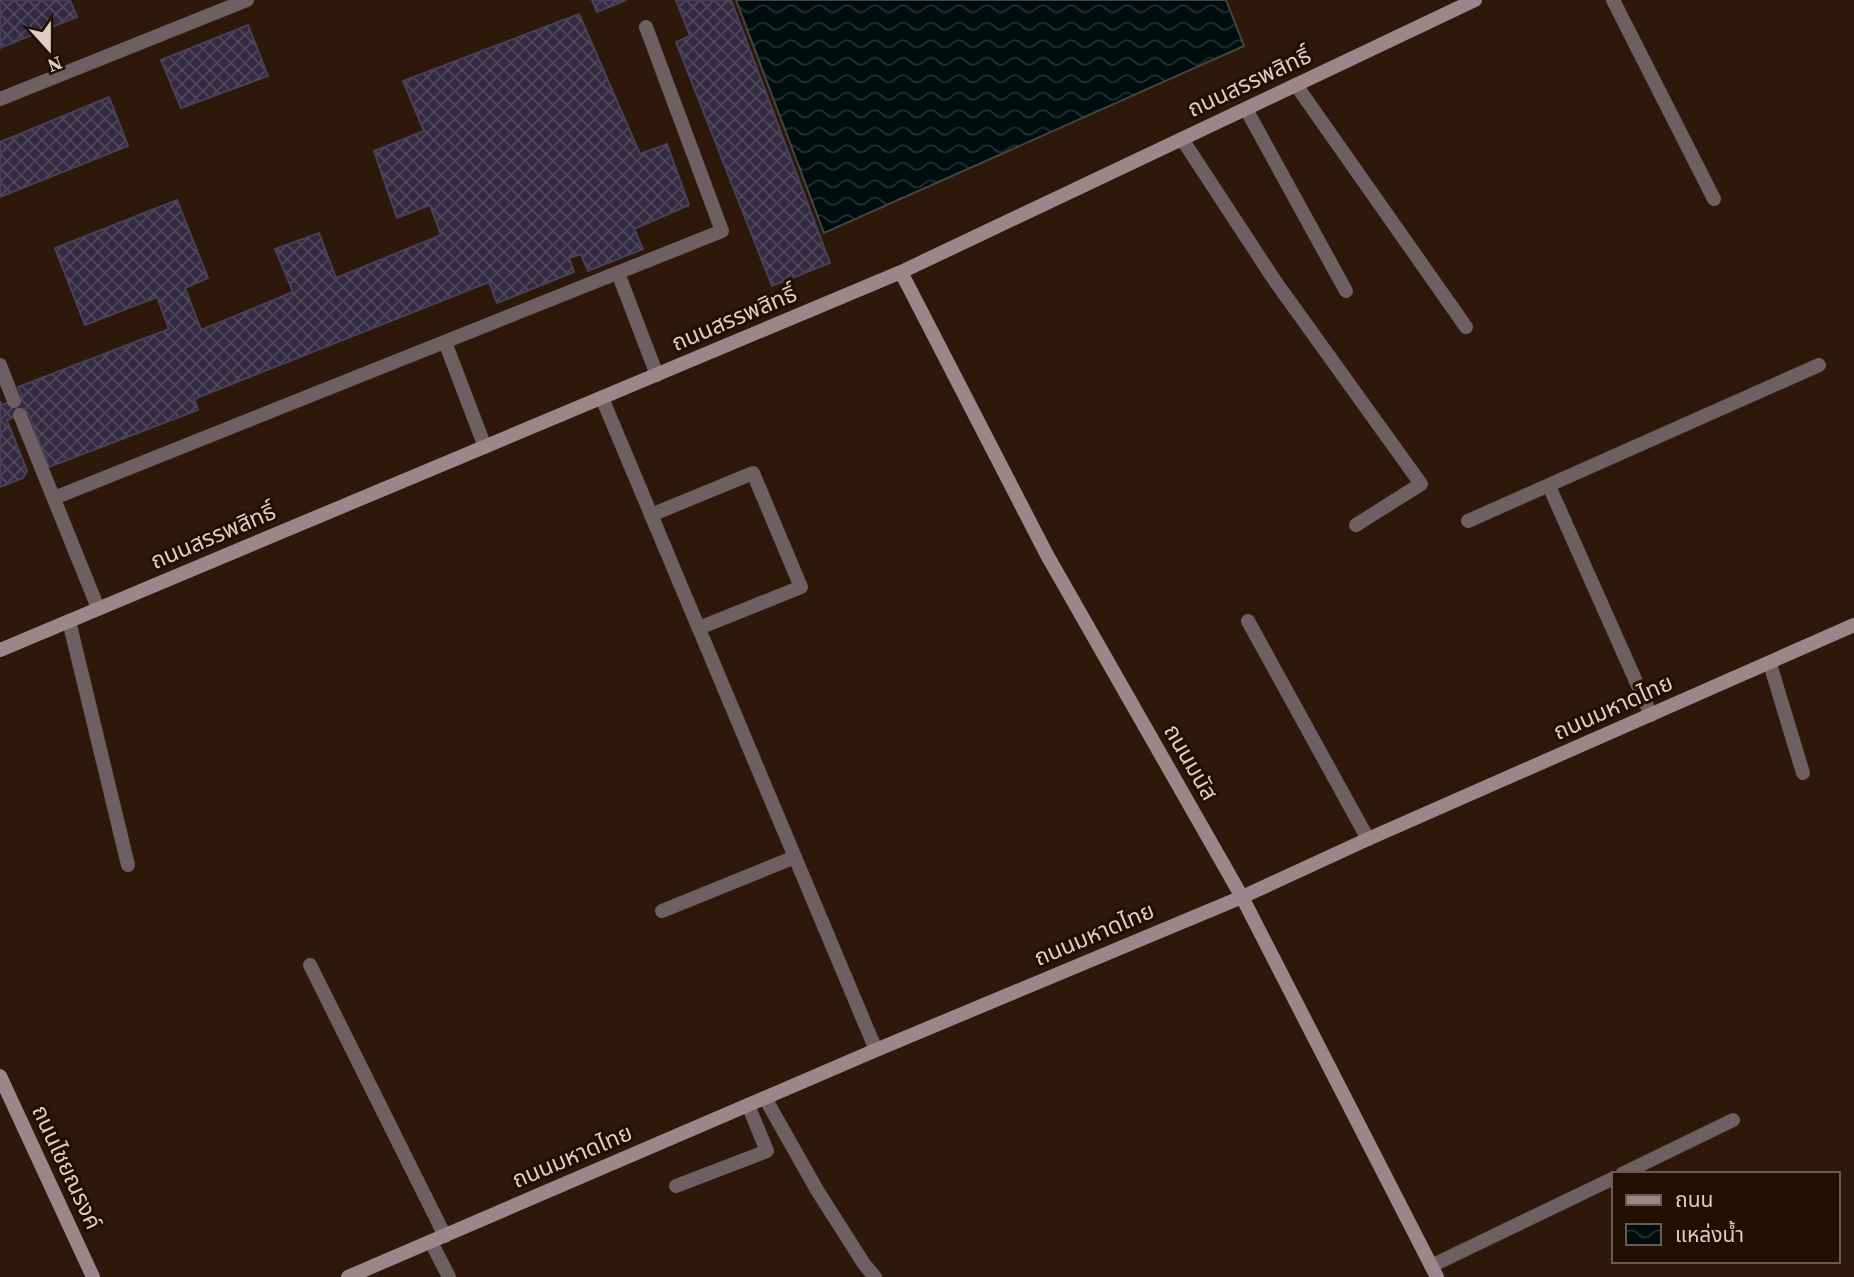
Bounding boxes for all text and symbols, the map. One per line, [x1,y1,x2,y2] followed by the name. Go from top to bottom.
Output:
[14,14,84,84] north arrow
[1182,39,1317,125] street label: ถนนสรรพสิทธิ์
[44,50,66,80] text: N
[666,277,802,359] street label: ถนนสรรพสิทธิ์
[145,495,281,577] street label: ถนนสรรพสิทธิ์
[1548,666,1678,748] street label: ถนนมหาดไทย
[1156,718,1226,806] street label: ถนนมนัส
[1029,894,1159,974] street label: ถนนมหาดไทย
[24,1100,110,1234] street label: ถนนไชยณรงค์
[507,1116,637,1196] street label: ถนนมหาดไทย
[1612,1172,1840,1263] legend
[1675,1185,1713,1214] text: ถนน
[1675,1220,1744,1249] text: แหล่งน้ำ

